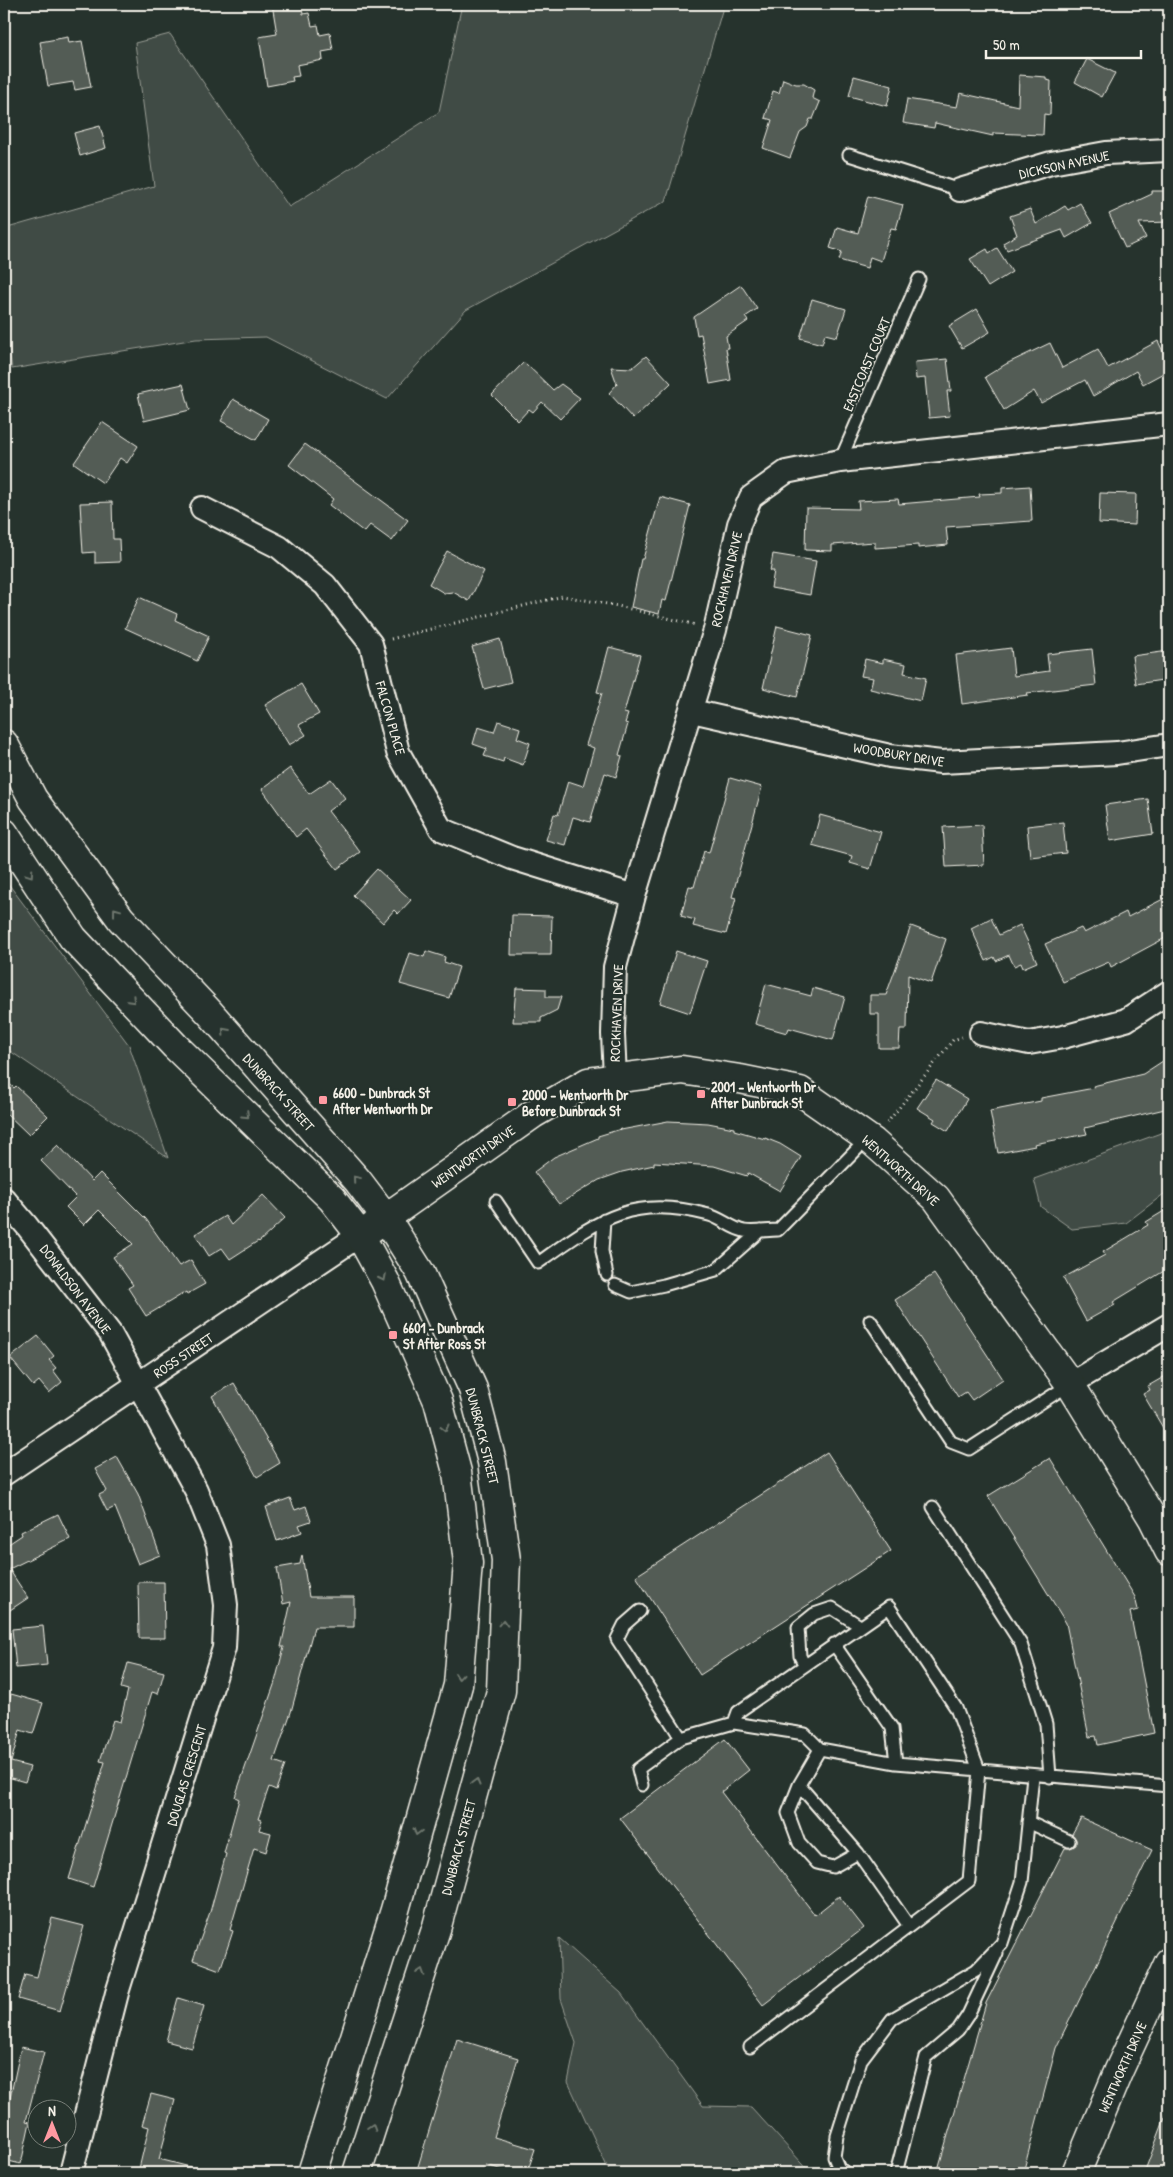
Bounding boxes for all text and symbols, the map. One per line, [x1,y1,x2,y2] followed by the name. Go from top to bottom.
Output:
[986,28,1140,60] scale bar
[993,34,1020,55] text: 50 m
[1017,145,1111,183] street label: DICKSON AVENUE
[838,314,895,414] street label: EASTCOAST COURT
[706,529,746,629] street label: ROCKHAVEN DRIVE
[371,678,411,757] street label: FALCON PLACE
[852,737,946,771] street label: WOODBURY DRIVE
[24,868,33,878] one-way arrow
[113,907,122,917] one-way arrow
[605,964,627,1062] street label: ROCKHAVEN DRIVE
[126,994,135,1003] one-way arrow
[222,1028,231,1037] one-way arrow
[239,1049,319,1135] street label: DUNBRACK STREET
[711,1077,817,1112] place label: 2001 - Wentworth Dr After Dunbrack St
[333,1083,433,1118] place label: 6600 - Dunbrack St After Wentworth Dr
[522,1085,629,1120] place label: 2000 - Wentworth Dr Before Dunbrack St
[695,1088,707,1100] marker: 2001 - Wentworth Dr After Dunbrack St
[317,1094,329,1106] marker: 6600 - Dunbrack St After Wentworth Dr
[506,1096,518,1108] marker: 2000 - Wentworth Dr Before Dunbrack St
[240,1109,249,1118] one-way arrow
[427,1120,519,1192] street label: WENTWORTH DRIVE
[858,1130,944,1210] street label: WENTWORTH DRIVE
[354,1176,362,1185] one-way arrow
[36,1240,116,1338] street label: DONALDSON AVENUE
[377,1273,387,1282] one-way arrow
[403,1318,487,1353] place label: 6601 - Dunbrack St After Ross St
[149,1328,217,1382] street label: ROSS STREET
[387,1329,399,1341] marker: 6601 - Dunbrack St After Ross St
[462,1386,504,1487] street label: DUNBRACK STREET
[439,1424,450,1433] one-way arrow
[498,1619,509,1627] one-way arrow
[453,1672,464,1680] one-way arrow
[162,1722,211,1828] street label: DOUGLAS CRESCENT
[470,1778,481,1787] one-way arrow
[436,1797,480,1897] street label: DUNBRACK STREET
[412,1828,422,1836] one-way arrow
[416,1968,426,1977] one-way arrow
[1093,2018,1151,2116] street label: WENTWORTH DRIVE
[28,2100,78,2150] north arrow
[48,2101,56,2120] text: N
[366,2123,376,2131] one-way arrow

